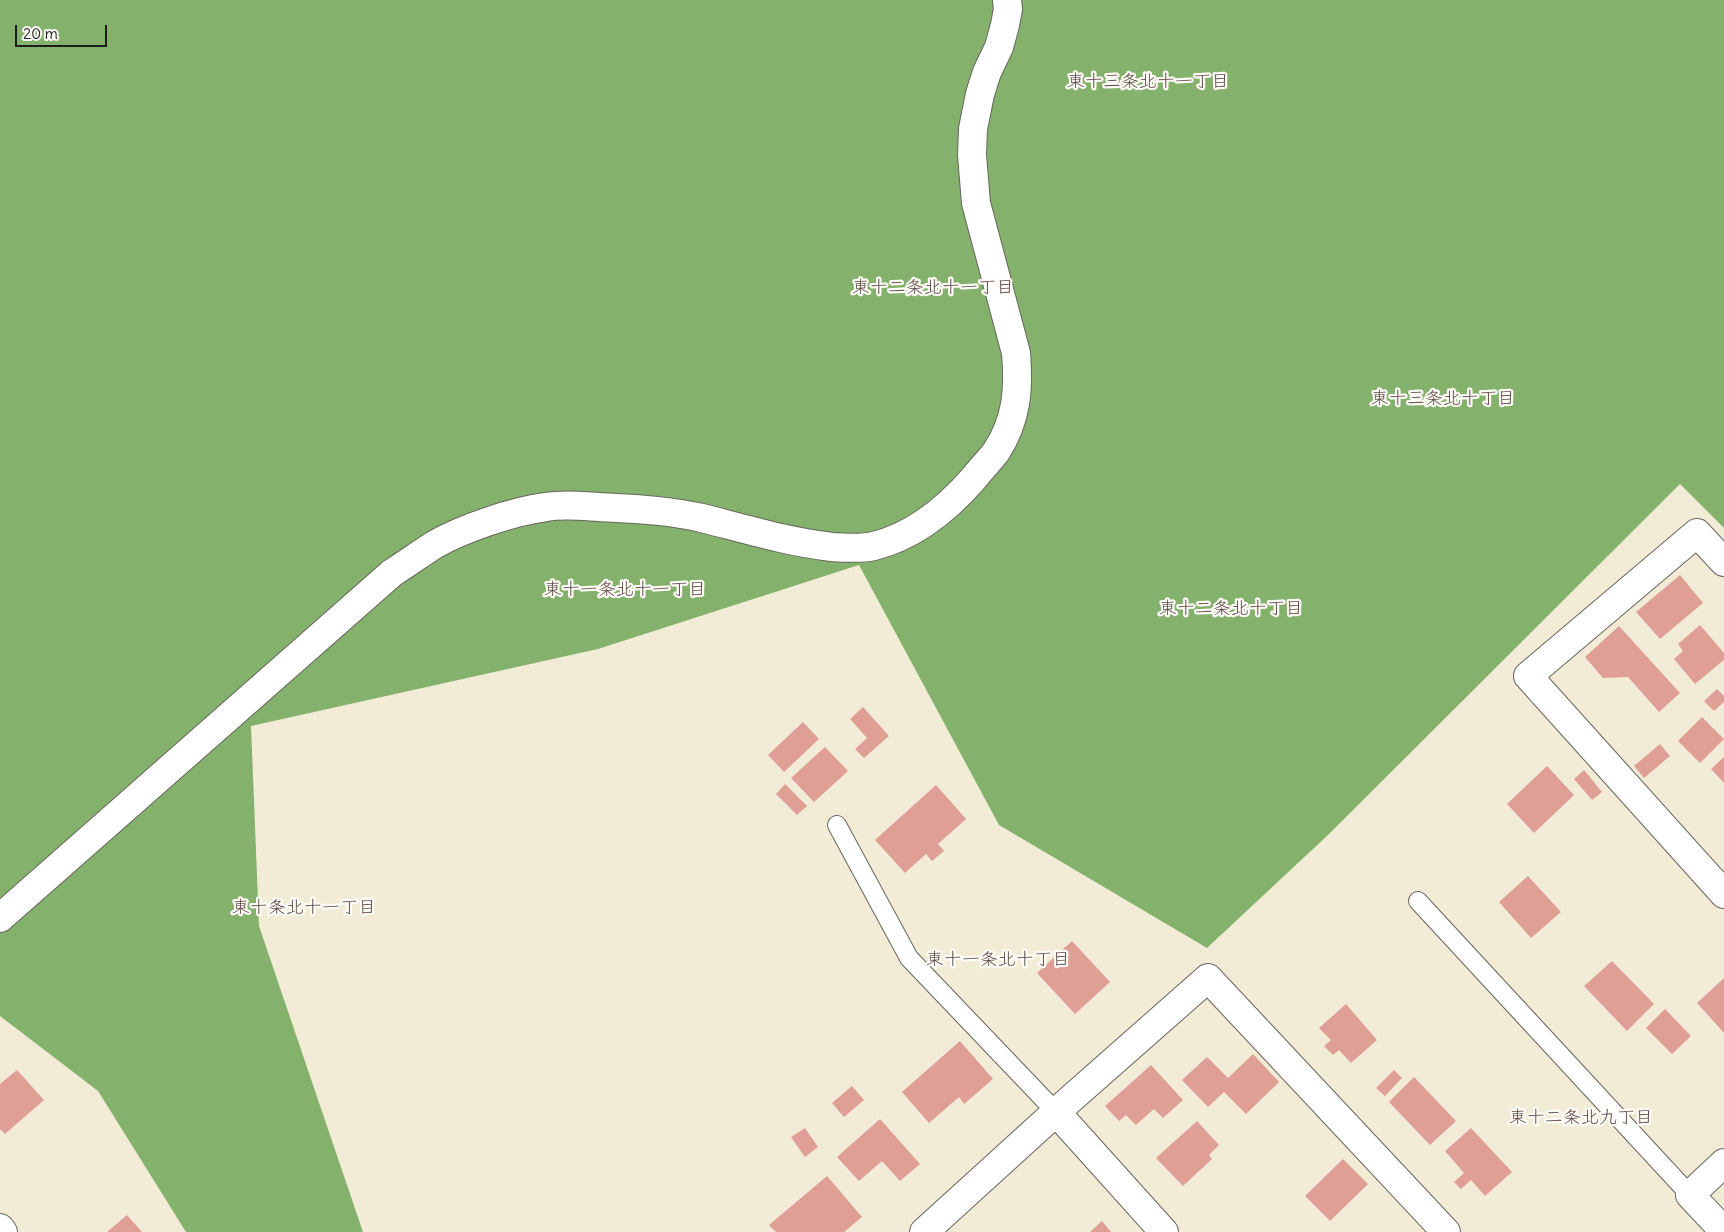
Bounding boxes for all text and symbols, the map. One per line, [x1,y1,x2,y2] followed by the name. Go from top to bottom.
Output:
[18,15,110,47] scale bar
[23,24,58,43] text: 20 m
[1067,71,1229,93] district label: 東十三条北十一丁目
[852,277,1014,299] district label: 東十二条北十一丁目
[1371,388,1515,410] district label: 東十三条北十丁目
[544,579,706,601] district label: 東十一条北十一丁目
[1159,598,1303,620] district label: 東十二条北十丁目
[232,897,376,919] district label: 東十条北十一丁目
[926,949,1070,971] district label: 東十一条北十丁目
[1509,1107,1653,1129] district label: 東十二条北九丁目

